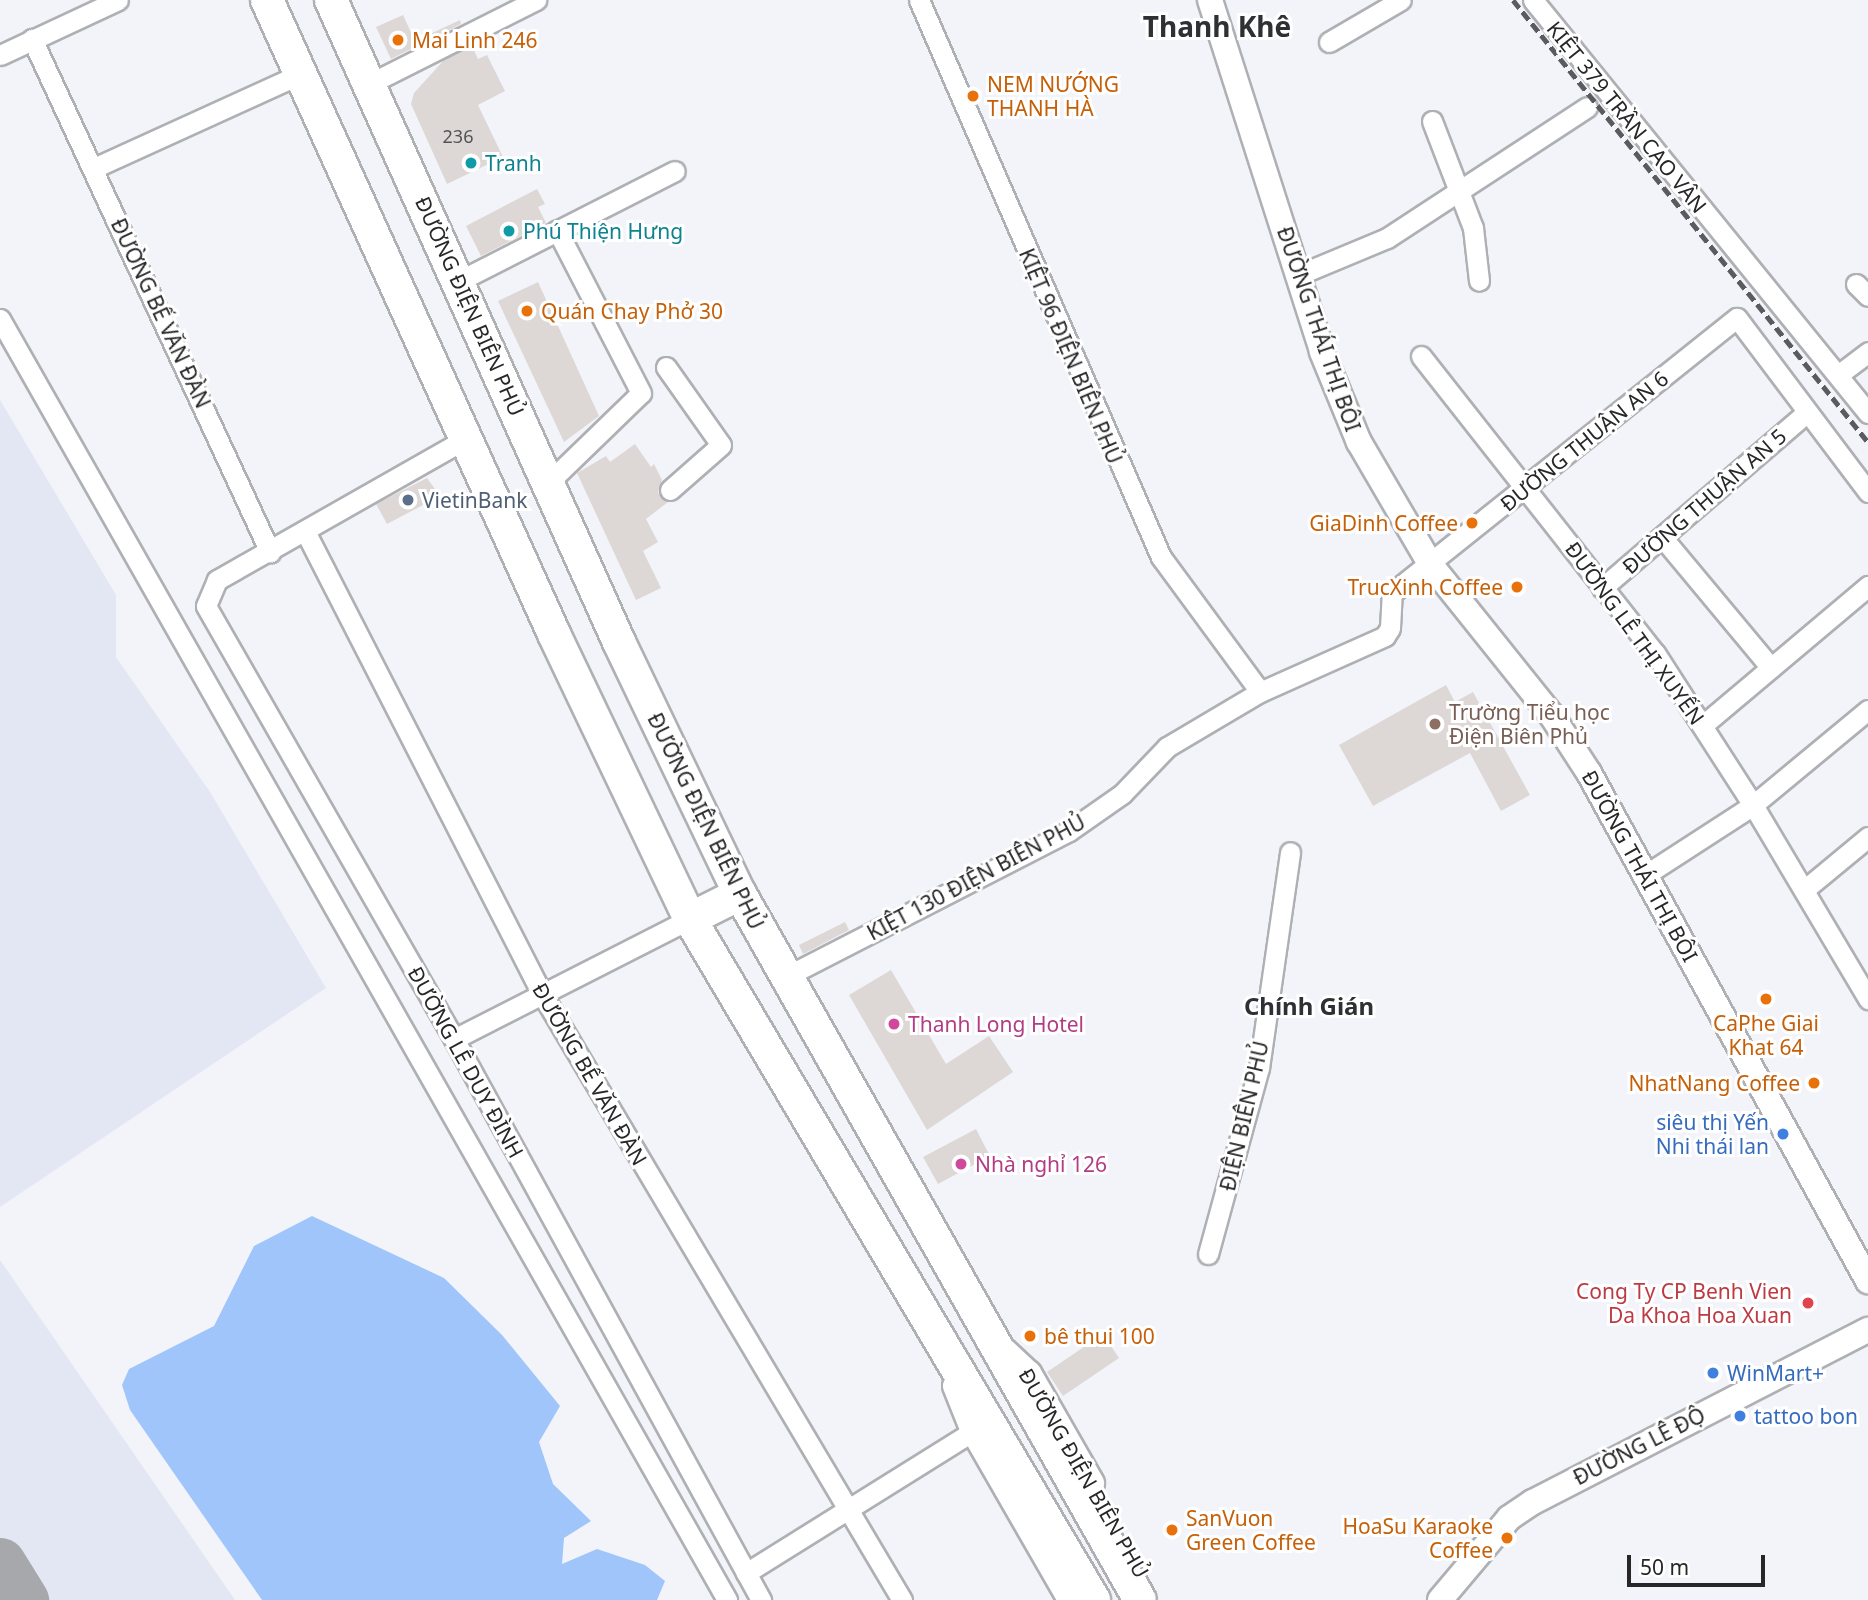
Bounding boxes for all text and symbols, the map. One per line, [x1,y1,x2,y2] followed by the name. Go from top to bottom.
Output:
[1143,9,1291,43] district label: Thanh Khê
[1542,16,1712,218] street label: KIỆT 379 TRẦN CAO VÂN
[412,27,538,53] place label: Mai Linh 246
[390,32,406,48] marker: Mai Linh 246
[987,71,1119,121] place label: NEM NƯỚNG THANH HÀ
[965,88,981,104] marker: NEM NƯỚNG THANH HÀ
[443,125,473,147] house number: 236
[485,150,542,176] place label: Tranh
[463,155,479,171] marker: Tranh
[410,192,530,420] street label: ĐƯỜNG ĐIỆN BIÊN PHỦ
[106,214,216,412] street label: ĐƯỜNG BẾ VĂN ĐÀN
[523,218,683,244] place label: Phú Thiện Hưng
[501,223,517,239] marker: Phú Thiện Hưng
[1272,223,1366,435] street label: ĐƯỜNG THÁI THỊ BÔI
[1014,245,1128,467] street label: KIỆT 96 ĐIỆN BIÊN PHỦ
[541,298,723,324] place label: Quán Chay Phở 30
[519,303,535,319] marker: Quán Chay Phở 30
[1495,366,1673,516] street label: ĐƯỜNG THUẬN AN 6
[1617,423,1791,579] street label: ĐƯỜNG THUẬN AN 5
[422,487,527,513] place label: VietinBank
[400,492,416,508] marker: VietinBank
[1309,510,1458,536] place label: GiaDinh Coffee
[1464,515,1480,531] marker: GiaDinh Coffee
[1560,537,1710,729] street label: ĐƯỜNG LÊ THỊ XUYẾN
[1347,574,1503,600] place label: TrucXinh Coffee
[1509,579,1525,595] marker: TrucXinh Coffee
[1449,699,1610,749] place label: Trường Tiểu học Điện Biên Phủ
[643,709,769,933] street label: ĐƯỜNG ĐIỆN BIÊN PHỦ
[1427,716,1443,732] marker: Trường Tiểu học Điện Biên Phủ
[1577,766,1703,966] street label: ĐƯỜNG THÁI THỊ BÔI
[863,809,1089,945] street label: KIỆT 130 ĐIỆN BIÊN PHỦ
[403,962,529,1162] street label: ĐƯỜNG LÊ DUY ĐÌNH
[528,978,652,1170] street label: ĐƯỜNG BẾ VĂN ĐÀN
[1758,991,1774,1007] marker: CaPhe Giai Khat 64
[1244,992,1374,1020] district label: Chính Gián
[1713,1010,1819,1060] place label: CaPhe Giai Khat 64
[908,1011,1084,1037] place label: Thanh Long Hotel
[886,1016,902,1032] marker: Thanh Long Hotel
[1215,1039,1273,1193] street label: ĐIỆN BIÊN PHỦ
[1628,1070,1800,1096] place label: NhatNang Coffee
[1806,1075,1822,1091] marker: NhatNang Coffee
[1656,1109,1769,1159] place label: siêu thị Yến Nhi thái lan
[1775,1126,1791,1142] marker: siêu thị Yến Nhi thái lan
[975,1151,1107,1177] place label: Nhà nghỉ 126
[953,1156,969,1172] marker: Nhà nghỉ 126
[1576,1278,1792,1328] place label: Cong Ty CP Benh Vien Da Khoa Hoa Xuan
[1798,1293,1818,1313] marker: Cong Ty CP Benh Vien Da Khoa Hoa Xuan
[1044,1323,1155,1349] place label: bê thui 100
[1022,1328,1038,1344] marker: bê thui 100
[1727,1360,1824,1386] place label: WinMart+
[1014,1364,1154,1582] street label: ĐƯỜNG ĐIỆN BIÊN PHỦ
[1705,1365,1721,1381] marker: WinMart+
[1569,1402,1709,1490] street label: ĐƯỜNG LÊ ĐỘ
[1754,1403,1858,1429] place label: tattoo bon
[1732,1408,1748,1424] marker: tattoo bon
[1186,1505,1316,1555] place label: SanVuon Green Coffee
[1342,1513,1493,1563] place label: HoaSu Karaoke Coffee
[1164,1522,1180,1538] marker: SanVuon Green Coffee
[1499,1530,1515,1546] marker: HoaSu Karaoke Coffee
[1630,1540,1768,1584] scale bar
[1640,1553,1689,1581] text: 50 m

